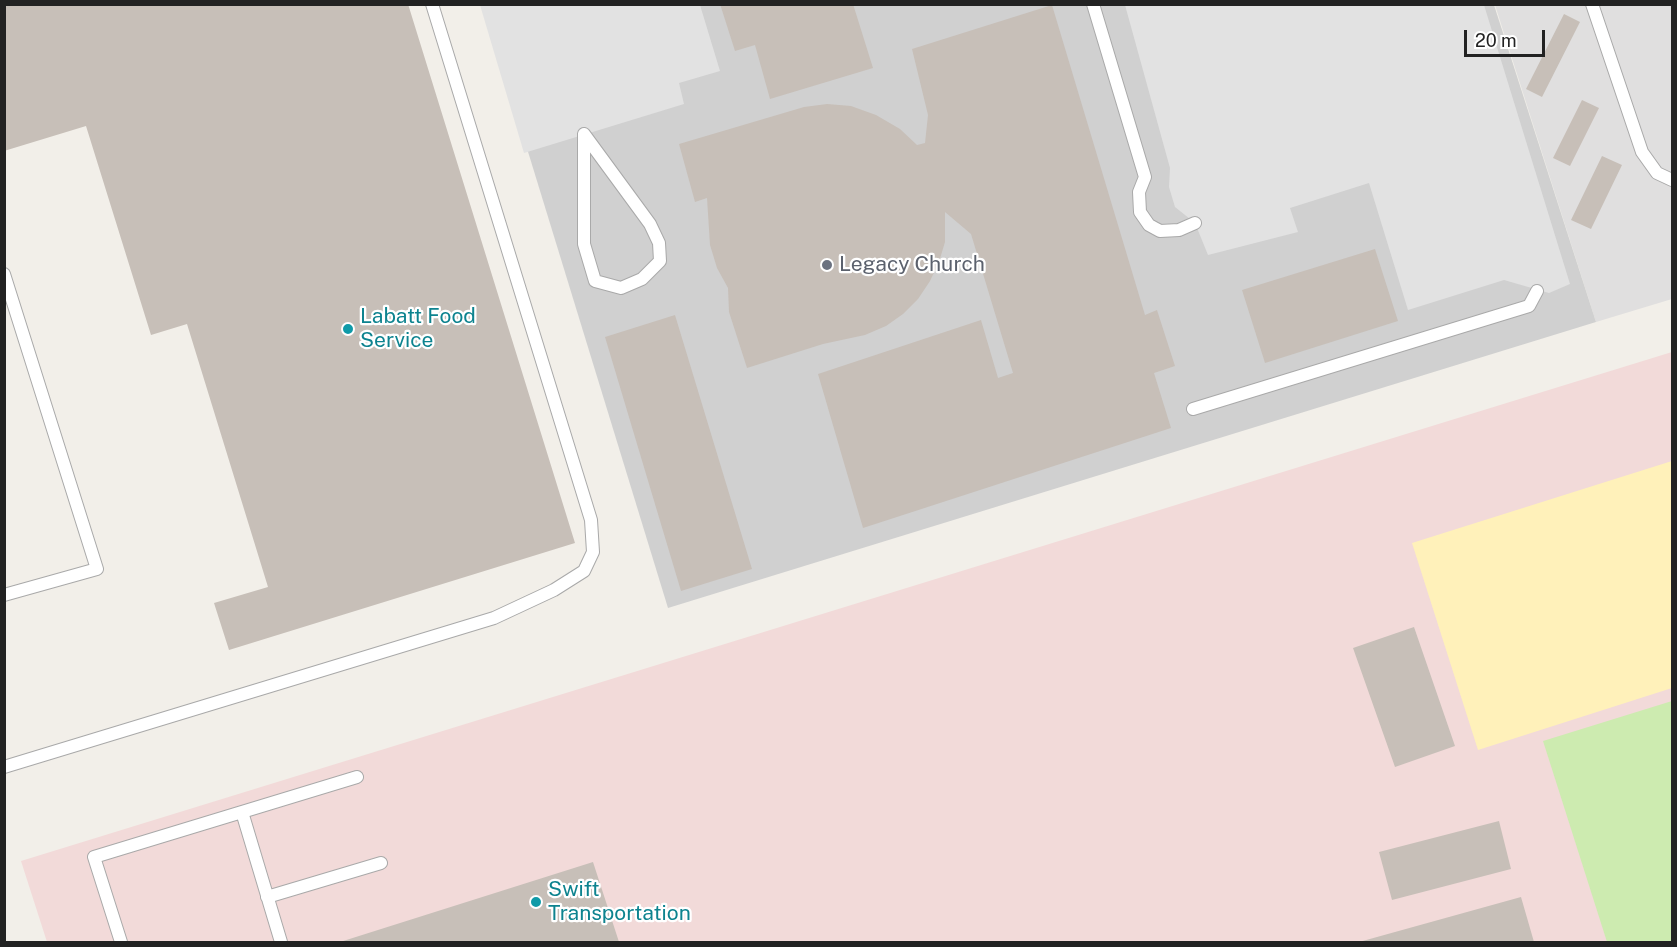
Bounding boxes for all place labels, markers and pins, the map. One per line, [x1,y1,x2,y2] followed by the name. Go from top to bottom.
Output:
[839,252,985,278] place label: Legacy Church
[820,258,834,272] marker: Legacy Church
[360,304,476,354] place label: Labatt Food Service
[341,322,355,336] marker: Labatt Food Service
[548,877,691,927] place label: Swift Transportation
[529,895,543,909] marker: Swift Transportation

